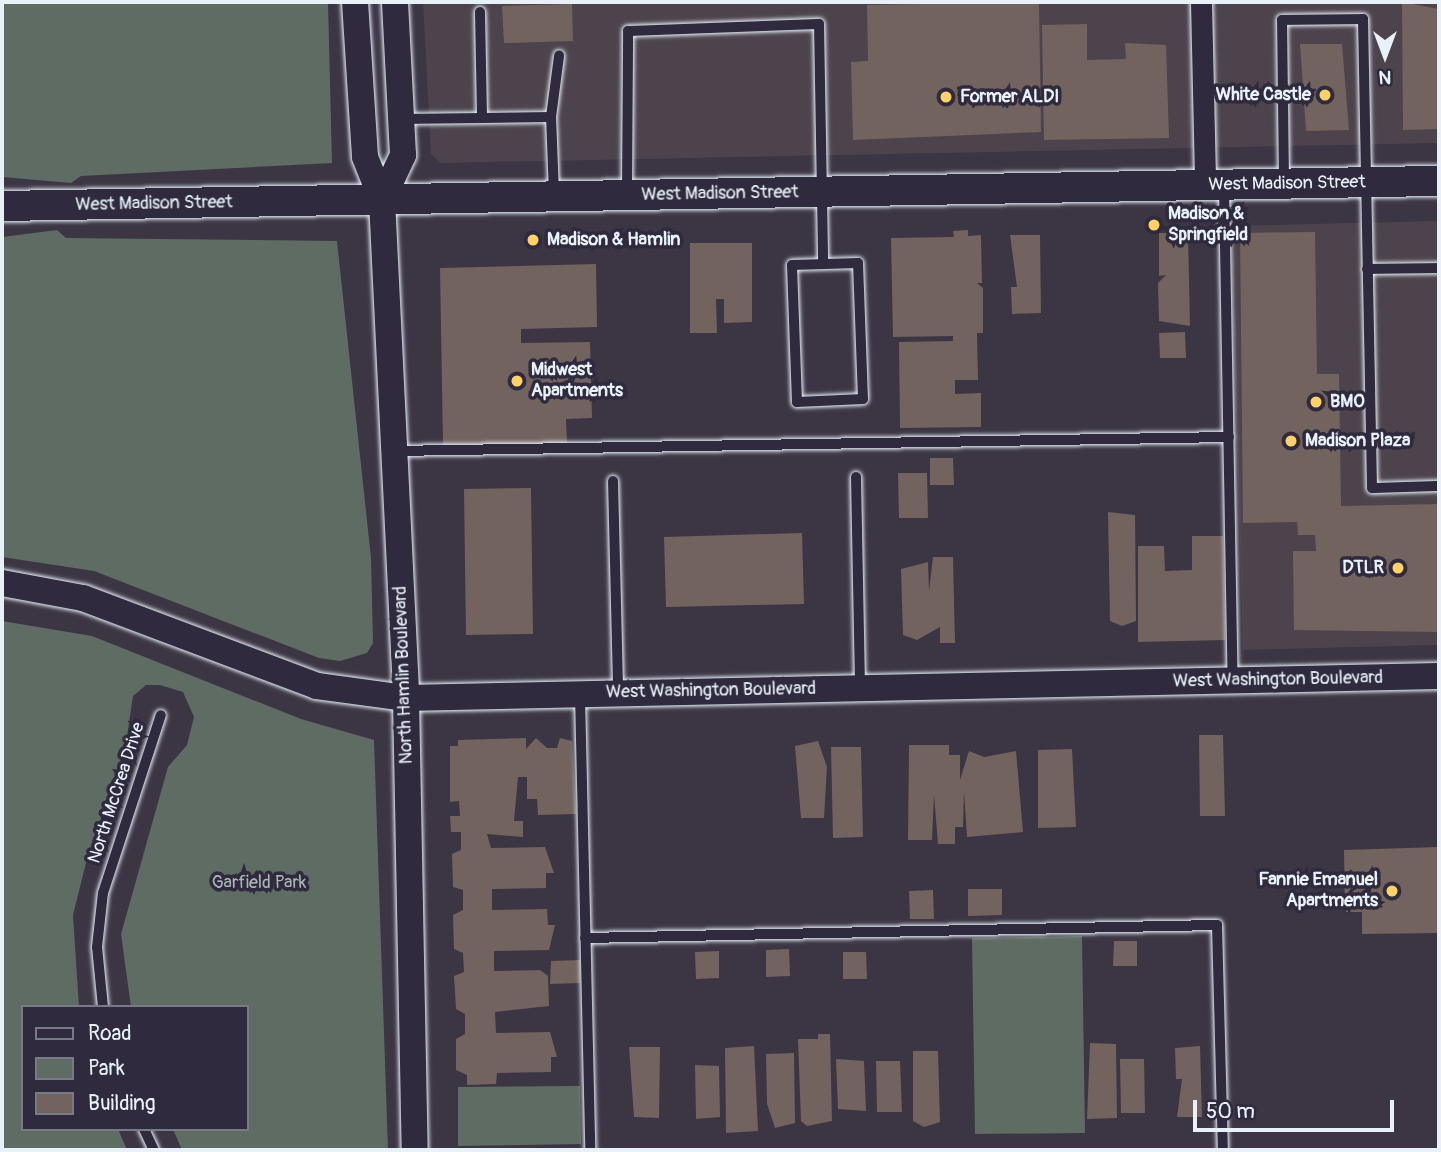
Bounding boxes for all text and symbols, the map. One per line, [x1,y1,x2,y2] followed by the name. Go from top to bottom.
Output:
[1350,21,1420,91] north arrow
[1379,65,1391,89] text: N
[1216,84,1311,106] place label: White Castle
[960,86,1059,108] place label: Former ALDI
[1317,87,1333,103] marker: White Castle
[938,89,954,105] marker: Former ALDI
[1208,172,1366,196] street label: West Madison Street
[641,182,799,206] street label: West Madison Street
[75,192,233,216] street label: West Madison Street
[1168,204,1248,246] place label: Madison & Springfield
[1146,217,1162,233] marker: Madison & Springfield
[547,229,680,251] place label: Madison & Hamlin
[525,232,541,248] marker: Madison & Hamlin
[531,360,623,402] place label: Midwest Apartments
[509,373,525,389] marker: Midwest Apartments
[1330,391,1365,413] place label: BMO
[1308,394,1324,410] marker: BMO
[1305,430,1410,452] place label: Madison Plaza
[1283,433,1299,449] marker: Madison Plaza
[1342,557,1384,579] place label: DTLR
[1390,560,1406,576] marker: DTLR
[390,585,418,765] street label: North Hamlin Boulevard
[1173,667,1383,693] street label: West Washington Boulevard
[606,678,816,704] street label: West Washington Boulevard
[84,720,150,866] street label: North McCrea Drive
[1258,870,1378,912] place label: Fannie Emanuel Apartments
[212,872,306,894] park label: Garfield Park
[1384,883,1400,899] marker: Fannie Emanuel Apartments
[21,1005,248,1131] legend
[88,1020,132,1047] text: Road
[88,1055,125,1082] text: Park
[1196,1086,1397,1130] scale bar
[88,1090,155,1117] text: Building
[1206,1098,1255,1125] text: 50 m

